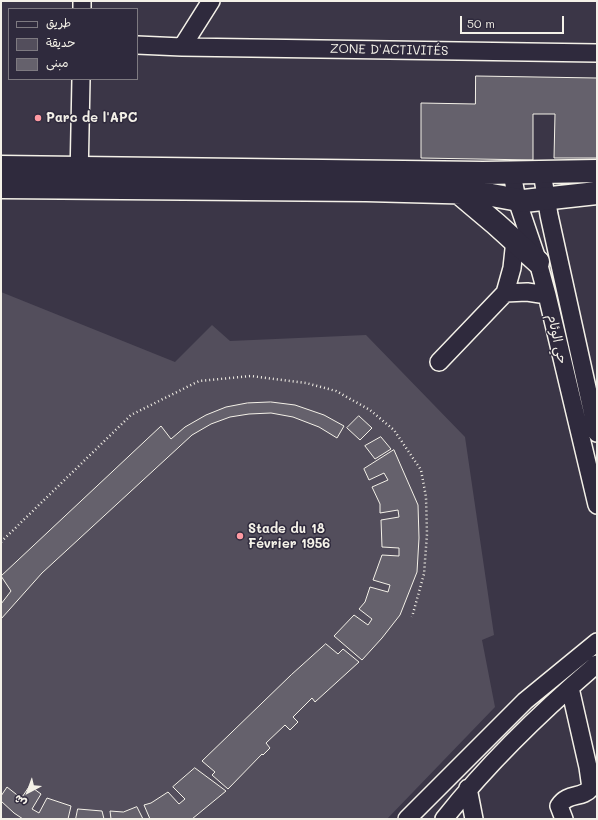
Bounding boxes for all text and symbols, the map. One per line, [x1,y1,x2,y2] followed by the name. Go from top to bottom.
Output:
[8,8,138,80] legend
[462,8,566,34] scale bar
[46,14,71,30] text: طريق
[467,15,495,31] text: 50 m
[46,34,75,50] text: حديقة
[330,41,448,59] street label: ZONE D'ACTIVITÉS
[46,54,69,70] text: مبنى
[46,110,137,126] place label: Parc de l'APC
[33,113,43,123] marker: Parc de l'APC
[544,313,570,365] street label: حي الوئام
[248,521,330,552] place label: Stade du 18 Février 1956
[235,531,245,541] marker: Stade du 18 Février 1956
[8,772,48,812] north arrow
[10,792,29,811] text: ش

